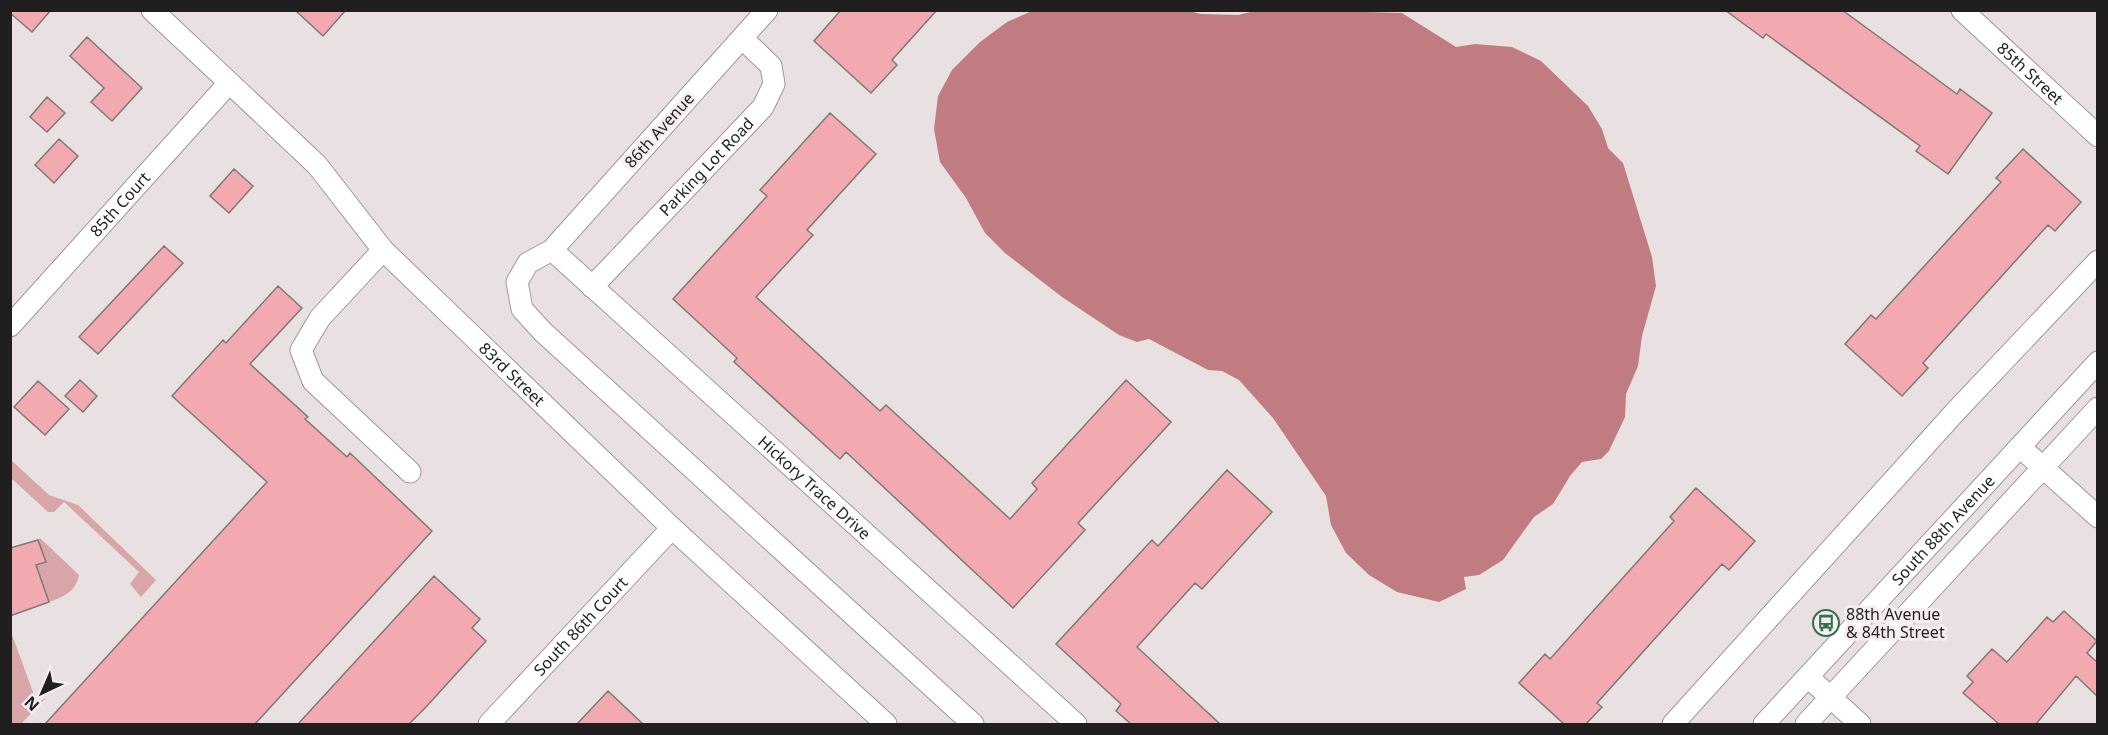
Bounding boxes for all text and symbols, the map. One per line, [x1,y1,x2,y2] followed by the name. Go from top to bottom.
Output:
[1992,37,2068,110] street label: 85th Street
[619,88,699,172] street label: 86th Avenue
[654,113,759,221] street label: Parking Lot Road
[85,167,155,241] street label: 85th Court
[474,337,550,411] street label: 83rd Street
[753,431,876,544] street label: Hickory Trace Drive
[1887,470,1999,590] street label: South 88th Avenue
[529,571,632,681] street label: South 86th Court
[1846,603,1945,643] place label: 88th Avenue & 84th Street
[1811,608,1841,638] bus stop icon: 88th Avenue & 84th Street
[12,663,72,723] north arrow
[19,691,44,716] text: N

